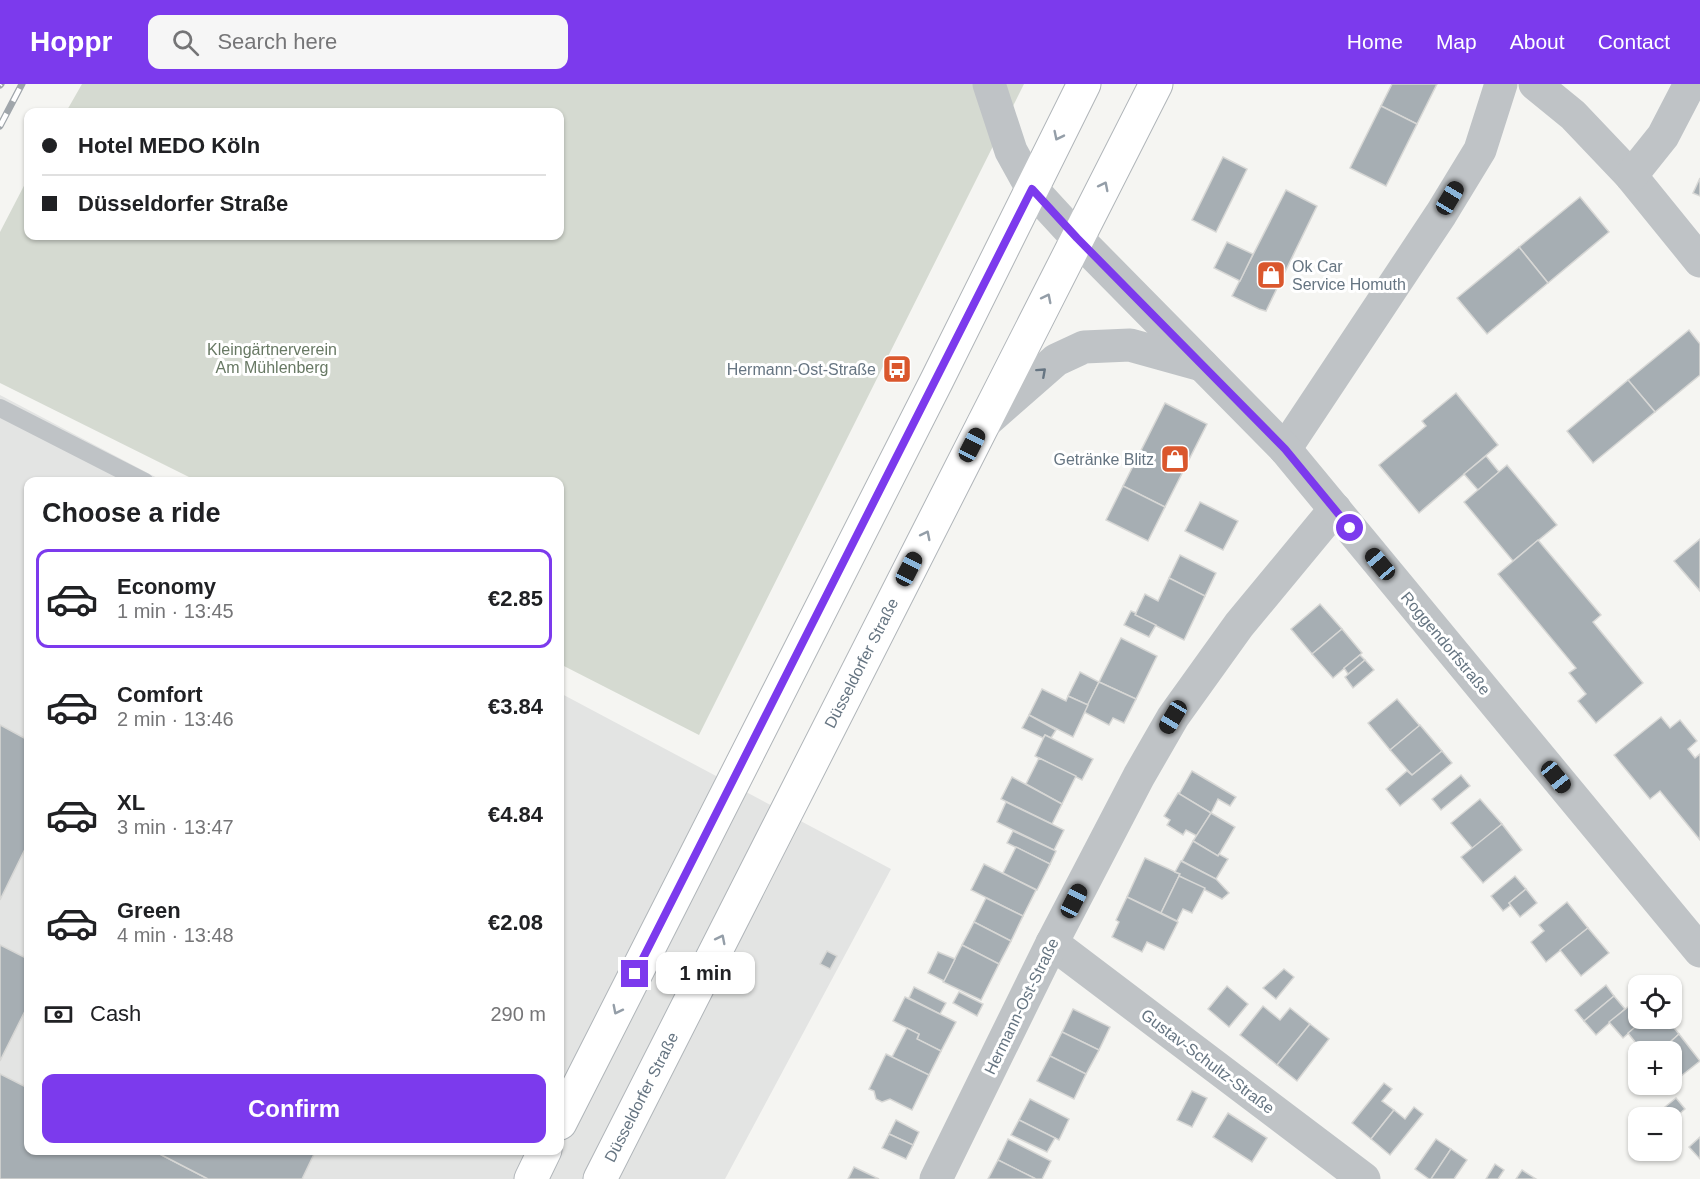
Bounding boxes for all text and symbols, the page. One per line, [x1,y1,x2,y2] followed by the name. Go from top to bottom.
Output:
[148,15,568,69] search box
[30,26,112,57] text: Hoppr
[169,26,202,59] icon: search
[217,29,337,54] text: Search here
[1347,30,1403,53] text: Home
[1436,30,1477,53] text: Map
[1510,30,1565,53] text: About
[1598,30,1670,53] text: Contact
[1054,130,1065,141] one-way arrow
[78,133,260,158] text: Hotel MEDO Köln
[1433,178,1467,218] car
[1097,182,1108,192] one-way arrow
[78,191,288,216] text: Düsseldorfer Straße
[1292,258,1406,293] place label: Ok Car Service Homuth
[1255,259,1287,291] shop icon: Ok Car Service Homuth
[1040,293,1051,304] one-way arrow
[207,341,337,376] park label: Kleingärtnerverein Am Mühlenberg
[881,353,913,385] bus stop icon: Hermann-Ost-Straße
[727,361,876,378] place label: Hermann-Ost-Straße
[1035,368,1046,379] one-way arrow
[956,425,988,465] car
[1159,443,1191,475] shop icon: Getränke Blitz
[1054,451,1154,468] place label: Getränke Blitz
[42,498,221,528] text: Choose a ride
[1336,514,1363,541] route start
[919,531,930,542] one-way arrow
[1362,544,1398,584] car
[893,549,925,589] car
[45,572,99,626] icon: car
[117,574,216,599] text: Economy
[488,586,543,611] text: €2.85
[1398,588,1494,698] street label: Roggendorfstraße
[821,596,902,731] street label: Düsseldorfer Straße
[117,600,234,622] text: 1 min · 13:45
[45,680,99,734] icon: car
[117,682,203,707] text: Comfort
[488,694,543,719] text: €3.84
[1156,697,1190,737] car
[117,708,234,730] text: 2 min · 13:46
[1538,757,1574,797] car
[45,788,99,842] icon: car
[117,790,145,815] text: XL
[488,802,543,827] text: €4.84
[117,816,234,838] text: 3 min · 13:47
[1058,881,1090,921] car
[45,896,99,950] icon: car
[117,898,181,923] text: Green
[488,910,543,935] text: €2.08
[117,924,234,946] text: 4 min · 13:48
[714,935,725,946] one-way arrow
[981,935,1062,1077] street label: Hermann-Ost-Straße
[656,953,755,995] callout: 1 min
[621,960,648,987] route end
[679,962,732,984] text: 1 min
[1628,975,1682,1161] map controls
[1628,975,1682,1029] button: locate
[42,998,75,1031] icon: cash
[90,1001,141,1026] text: Cash
[490,1003,546,1025] text: 290 m
[613,1003,624,1014] one-way arrow
[1138,1006,1278,1117] street label: Gustav-Schultz-Straße
[601,1030,682,1165] street label: Düsseldorfer Straße
[1628,1041,1682,1095] button: +
[42,1074,546,1143] button: Confirm
[1628,1107,1682,1161] button: −

